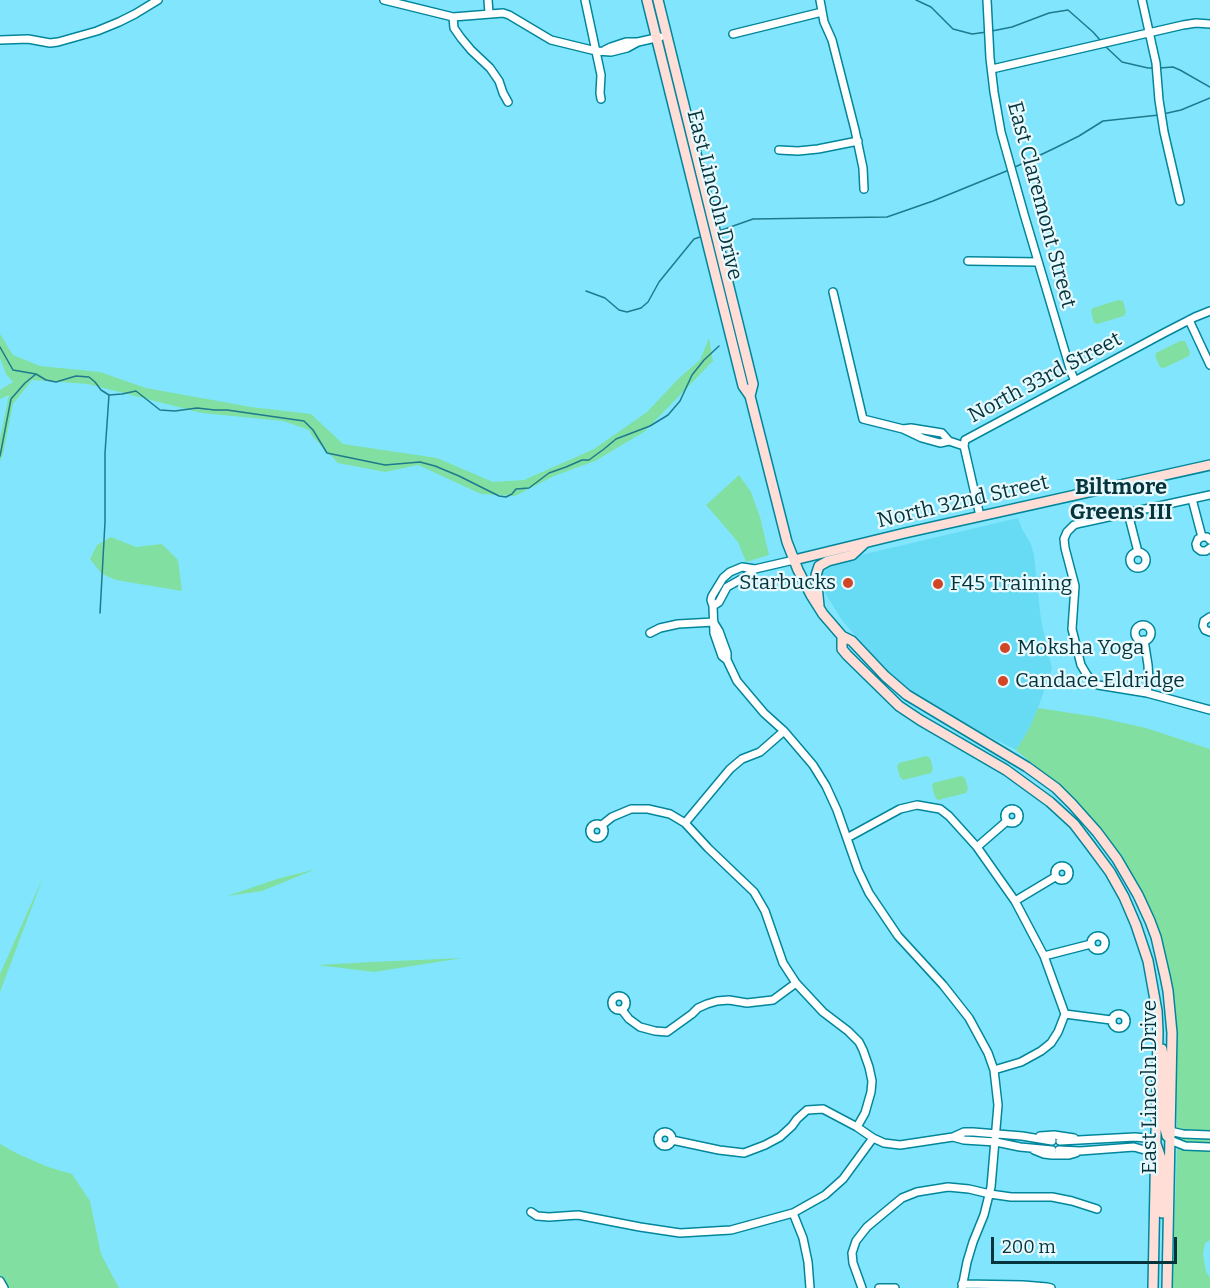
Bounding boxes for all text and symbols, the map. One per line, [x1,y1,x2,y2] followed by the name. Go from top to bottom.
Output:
[1001,99,1081,311] street label: East Claremont Street
[681,107,747,283] street label: East Lincoln Drive
[964,327,1126,429] street label: North 33rd Street
[875,470,1051,534] street label: North 32nd Street
[1070,475,1172,526] district label: Biltmore Greens III
[739,570,836,596] place label: Starbucks
[950,571,1072,597] place label: F45 Training
[841,576,855,590] marker: Starbucks
[931,577,945,591] marker: F45 Training
[1017,635,1144,661] place label: Moksha Yoga
[998,641,1012,655] marker: Moksha Yoga
[1015,668,1185,694] place label: Candace Eldridge
[996,674,1010,688] marker: Candace Eldridge
[1137,1000,1163,1174] street label: East Lincoln Drive
[994,1225,1180,1263] scale bar
[1002,1236,1056,1258] text: 200 m

